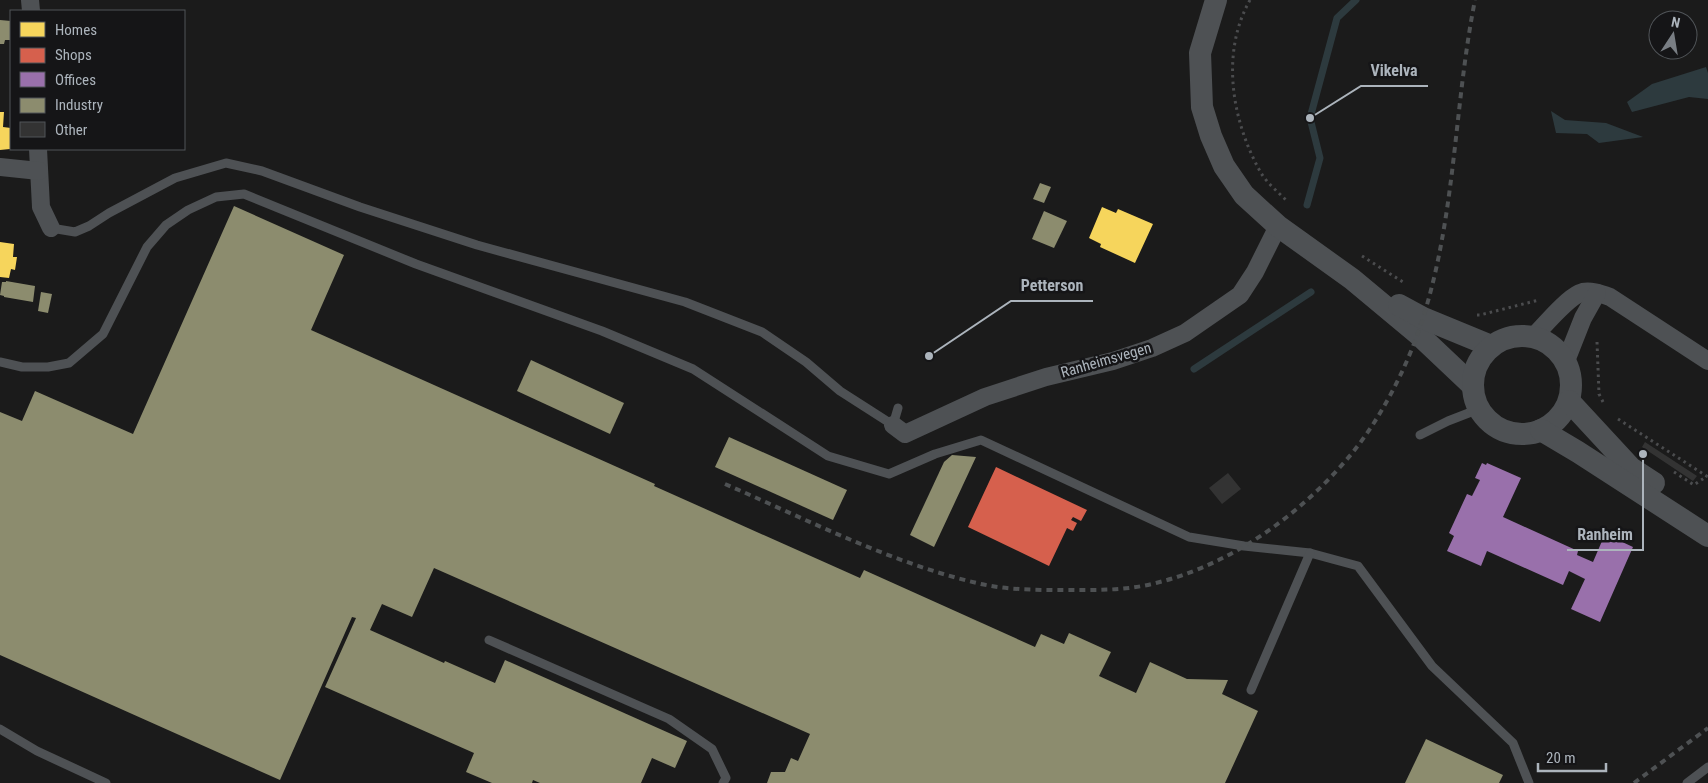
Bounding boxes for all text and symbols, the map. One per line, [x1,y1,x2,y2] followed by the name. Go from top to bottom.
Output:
[10,10,185,150] legend
[1648,10,1698,60] north arrow
[1670,14,1682,31] text: N
[55,21,97,39] text: Homes
[55,46,92,64] text: Shops
[1361,55,1428,86] callout: Vikelva
[1370,61,1418,80] text: Vikelva
[55,71,96,89] text: Offices
[55,96,103,114] text: Industry
[55,121,88,139] text: Other
[1011,270,1093,301] callout: Petterson
[1021,276,1083,295] text: Petterson
[1059,338,1153,382] street label: Ranheimsvegen
[1567,519,1643,550] callout: Ranheim
[1577,525,1633,544] text: Ranheim
[1538,740,1606,772] scale bar
[1546,749,1576,767] text: 20 m

